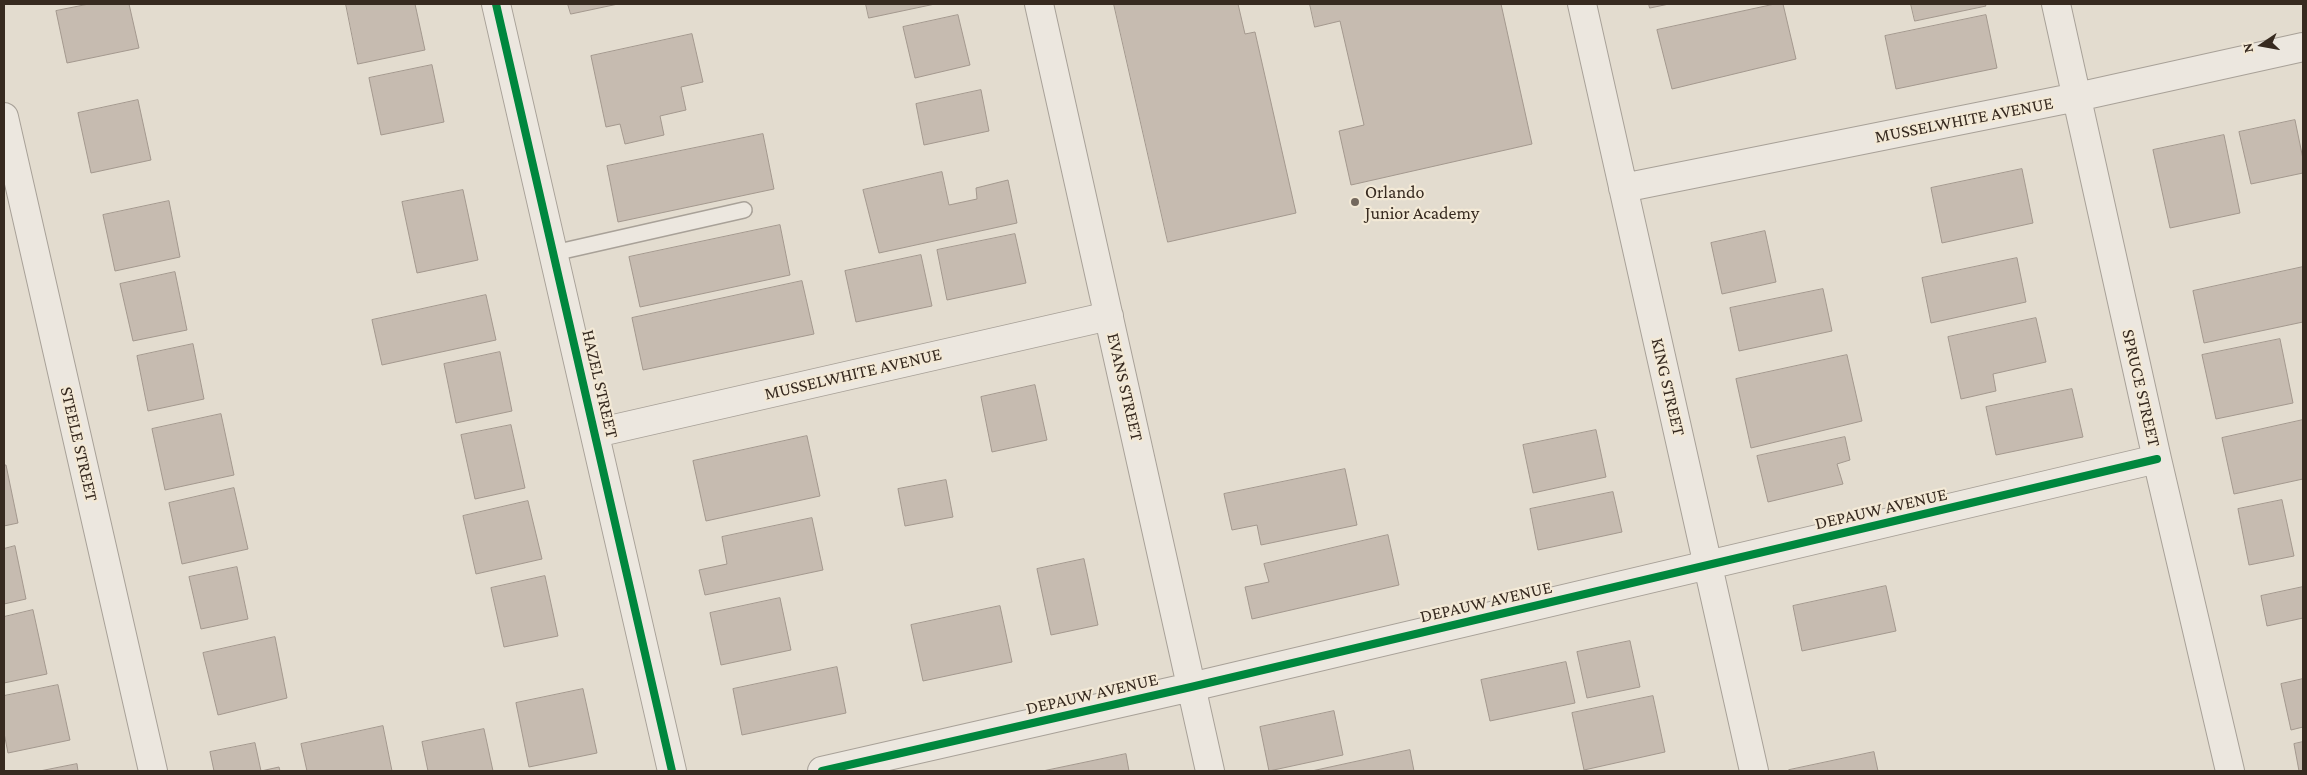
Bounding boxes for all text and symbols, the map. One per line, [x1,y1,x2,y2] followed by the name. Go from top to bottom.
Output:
[2237,20,2287,70] north arrow
[2239,42,2256,54] text: N
[1873,92,2055,148] street label: MUSSELWHITE AVENUE
[1365,181,1479,223] place label: Orlando Junior Academy
[1349,196,1361,208] marker: Orlando Junior Academy
[2117,327,2165,449] street label: SPRUCE STREET
[577,328,623,440] street label: HAZEL STREET
[1102,331,1148,443] street label: EVANS STREET
[1646,336,1690,438] street label: KING STREET
[762,343,944,405] street label: MUSSELWHITE AVENUE
[55,384,103,504] street label: STEELE STREET
[1813,483,1949,535] street label: DEPAUW AVENUE
[1418,576,1554,628] street label: DEPAUW AVENUE
[1024,668,1160,720] street label: DEPAUW AVENUE

